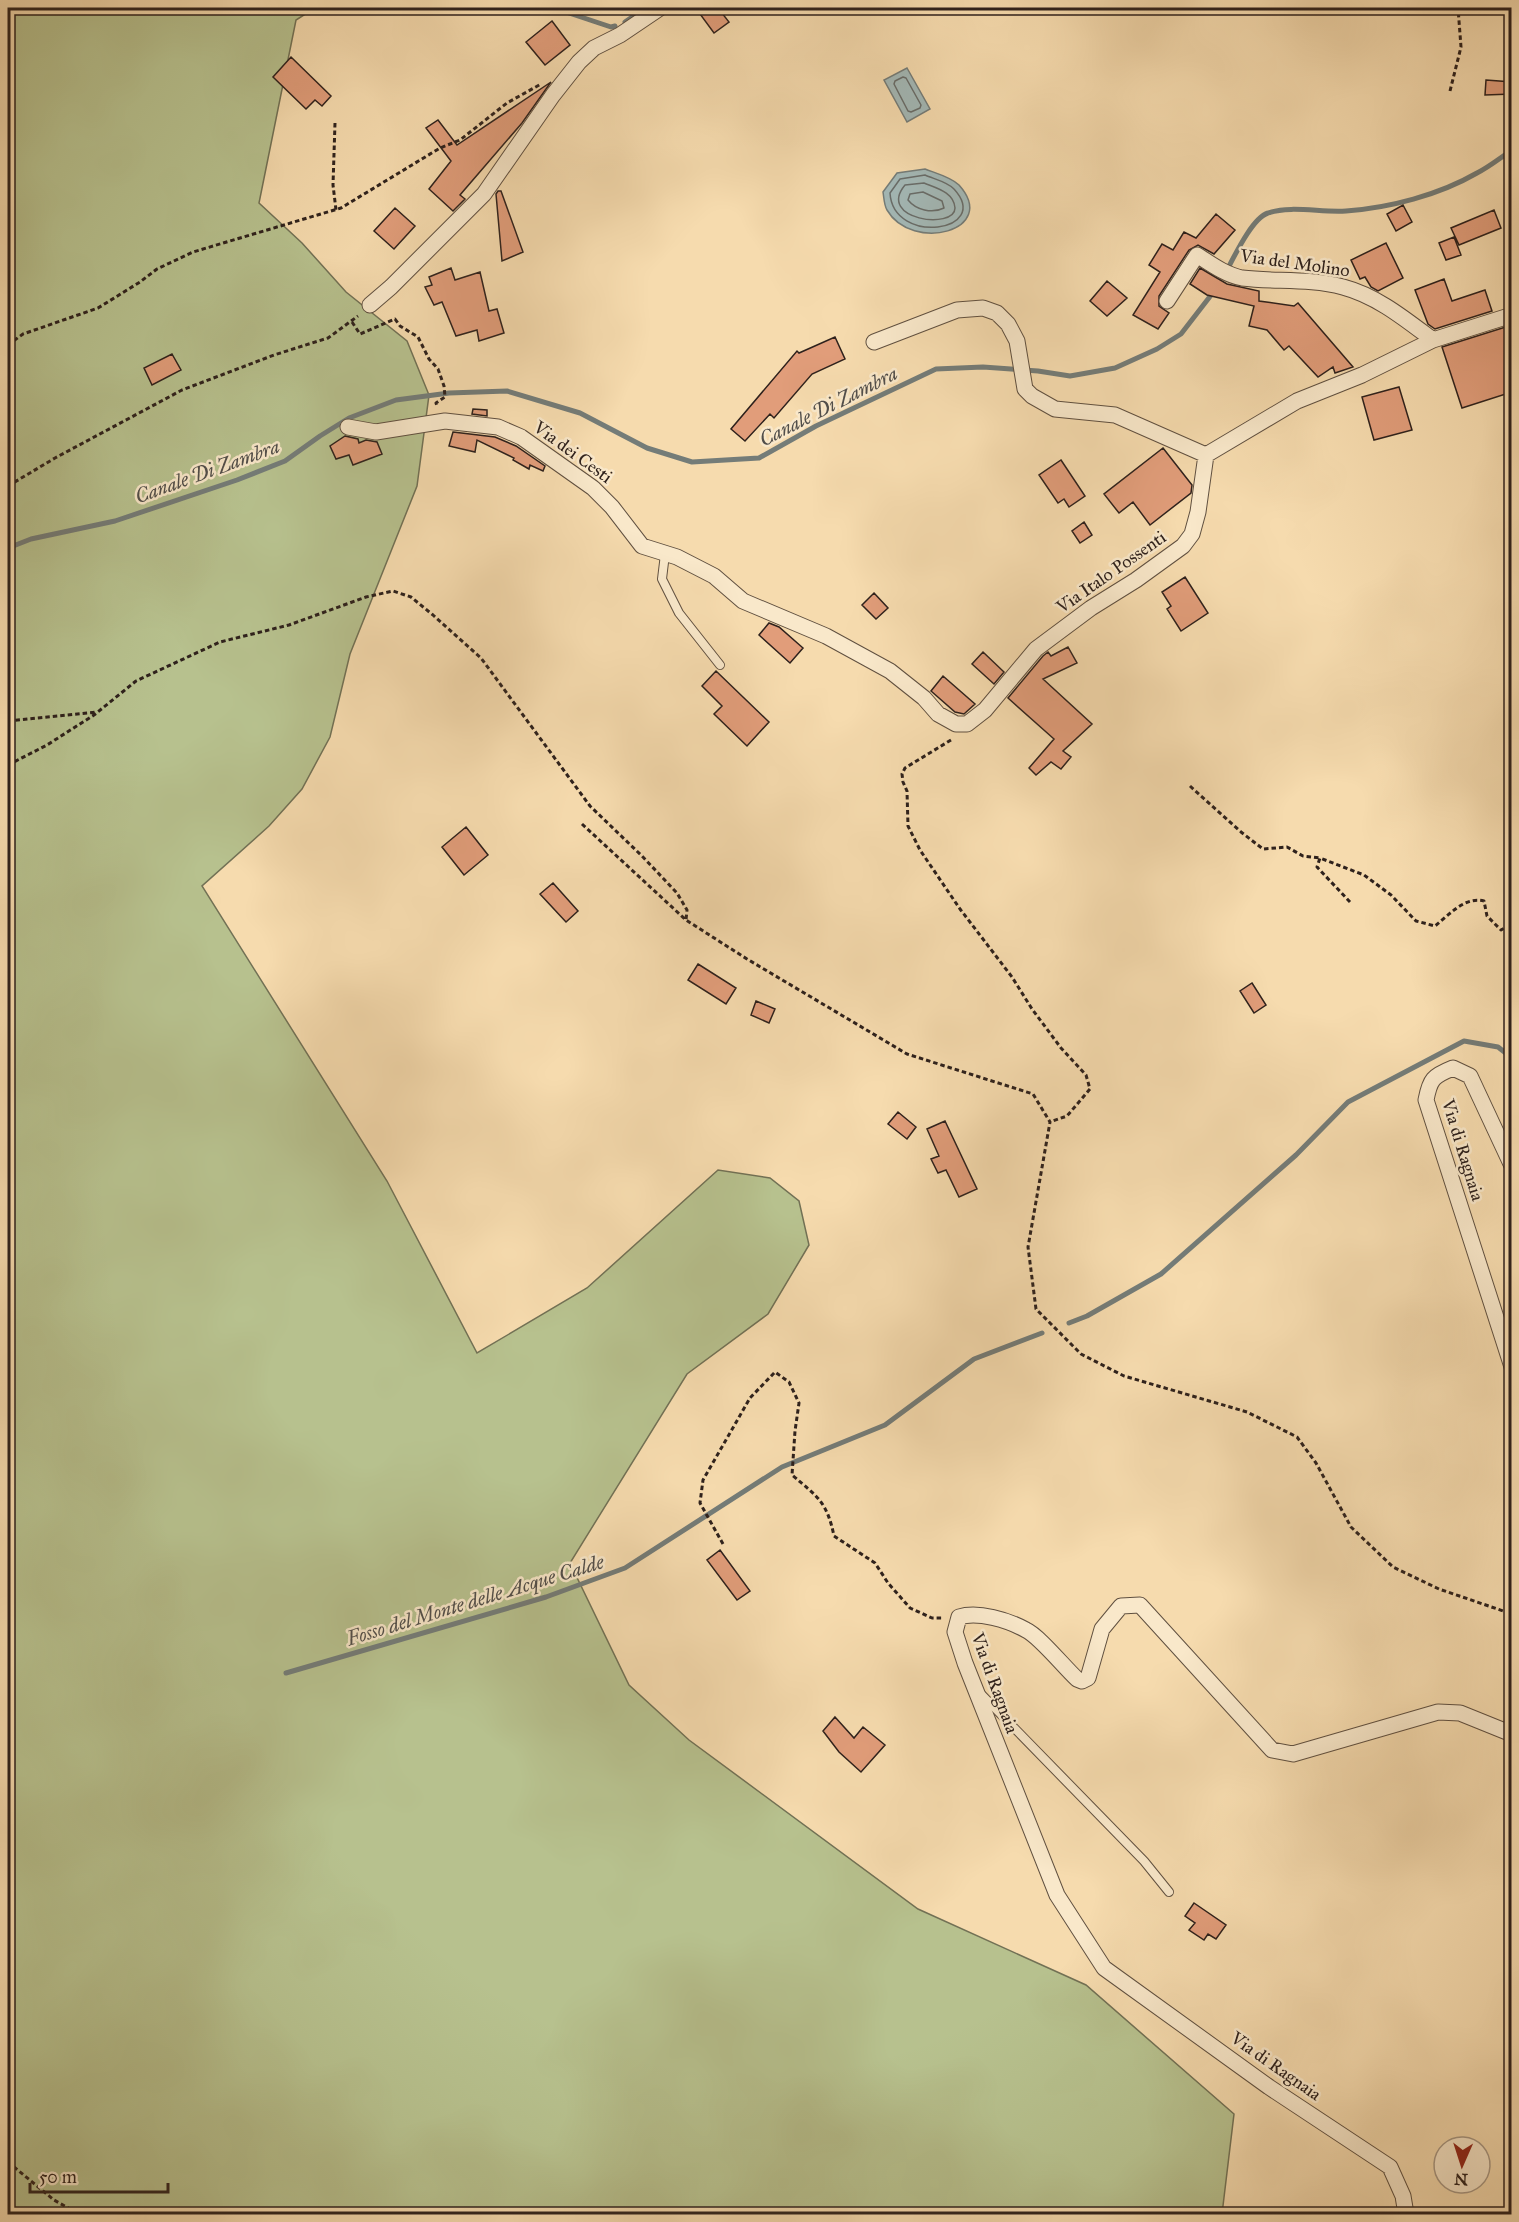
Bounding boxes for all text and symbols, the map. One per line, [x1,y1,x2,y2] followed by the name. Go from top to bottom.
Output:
[1238,244,1351,282] street label: Via del Molino
[755,361,901,451] water label: Canale Di Zambra
[529,415,617,488] street label: Via dei Cesti
[131,434,283,508] water label: Canale Di Zambra
[1051,526,1170,619] street label: Via Italo Possenti
[1436,1095,1489,1204] street label: Via di Ragnaia
[343,1549,607,1651] water label: Fosso del Monte delle Acque Calde
[965,1629,1023,1737] street label: Via di Ragnaia
[1225,2026,1326,2106] street label: Via di Ragnaia
[1432,2135,1492,2195] north arrow
[30,2156,168,2194] scale bar
[39,2166,77,2188] text: 50 m
[1454,2170,1469,2189] text: N

